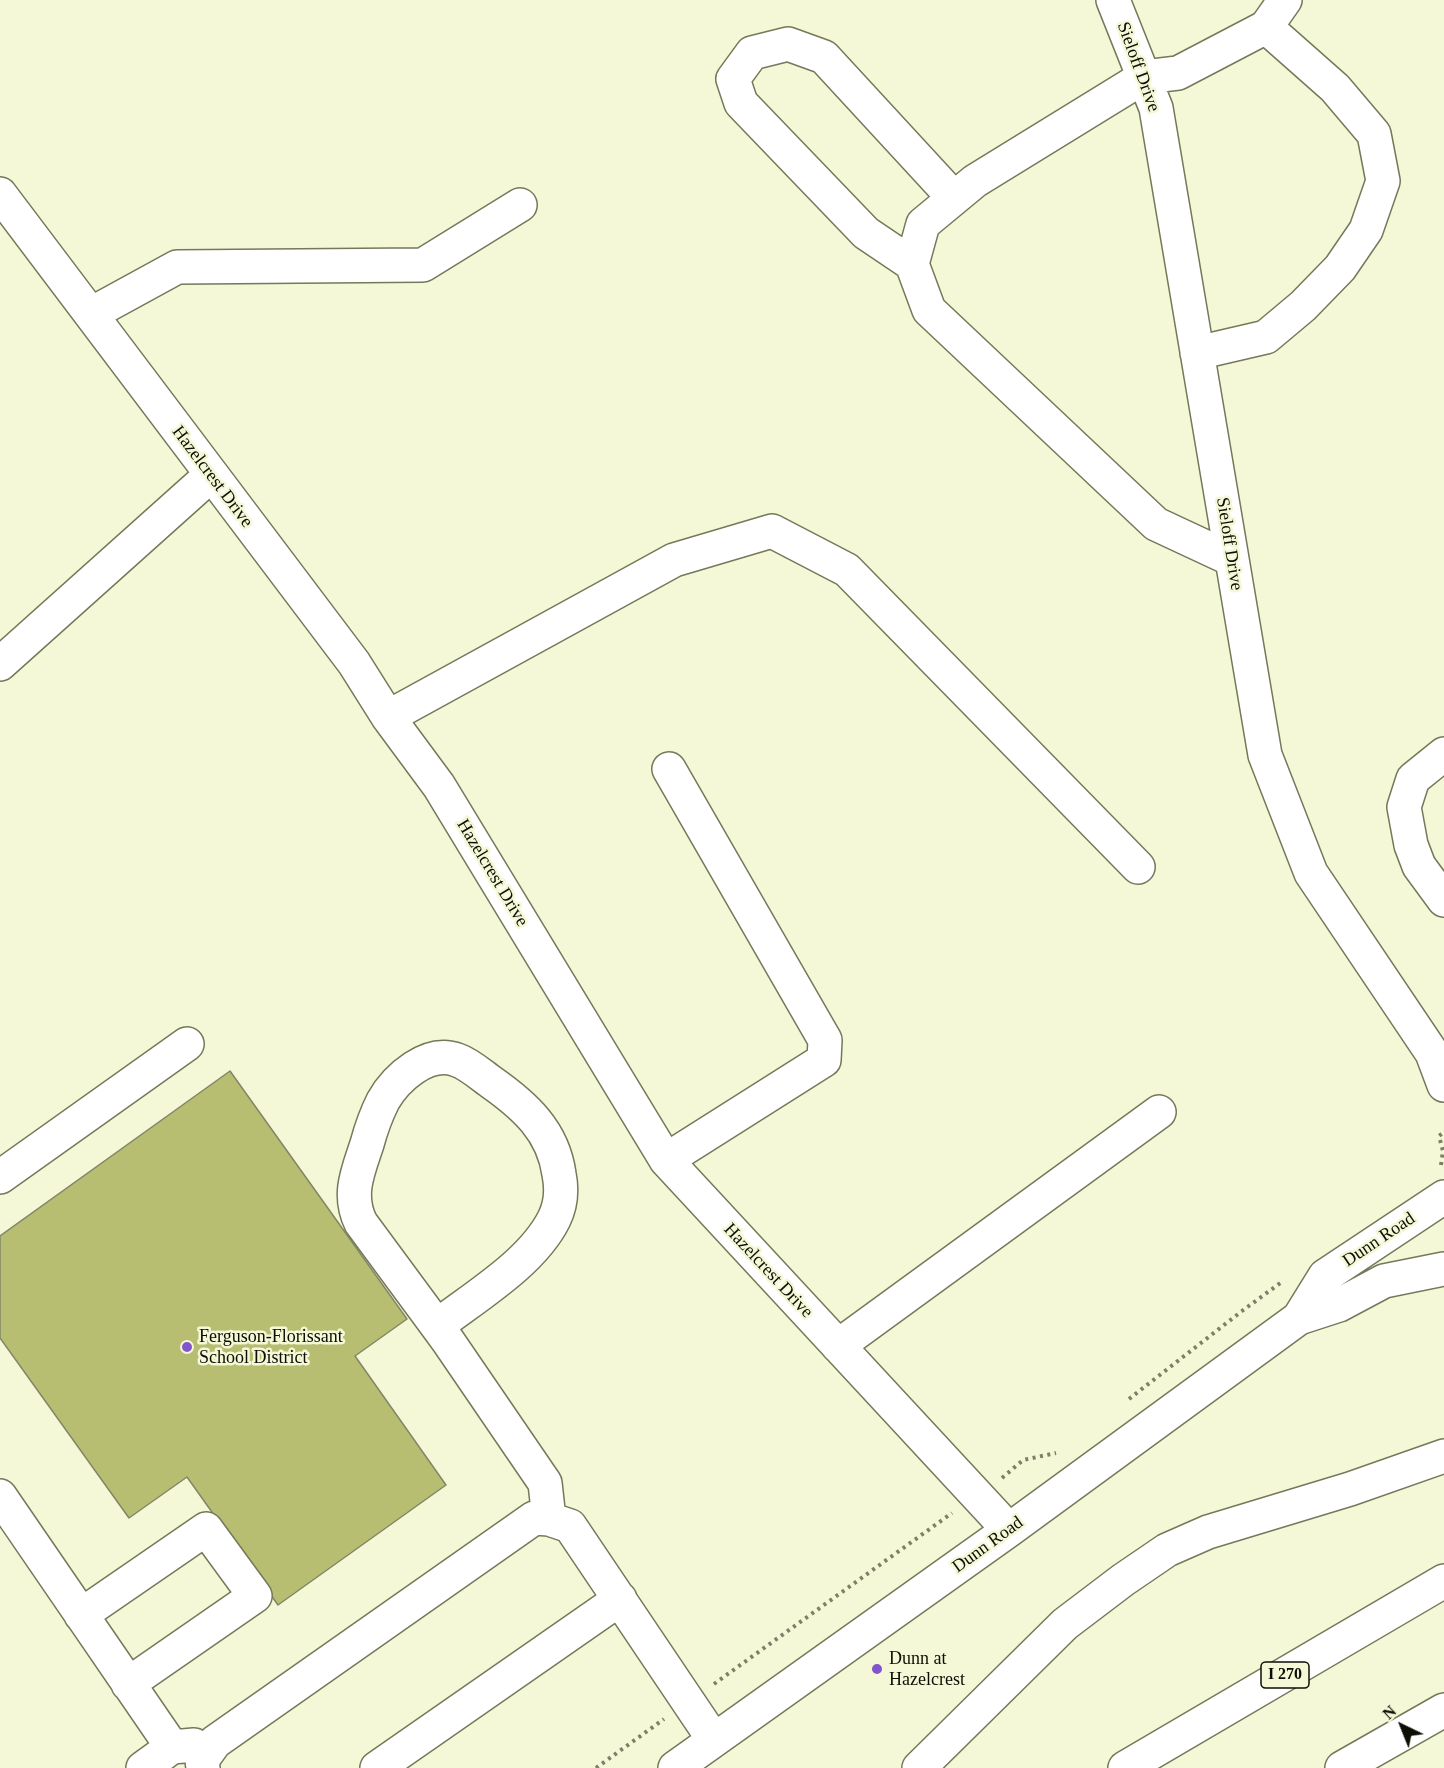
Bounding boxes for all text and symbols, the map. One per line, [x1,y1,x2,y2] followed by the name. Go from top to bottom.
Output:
[1112,19,1164,115] street label: Sieloff Drive
[167,422,257,532] street label: Hazelcrest Drive
[1211,496,1247,592] street label: Sieloff Drive
[451,815,533,931] street label: Hazelcrest Drive
[1339,1208,1419,1272] street label: Dunn Road
[719,1219,817,1323] street label: Hazelcrest Drive
[199,1326,343,1368] place label: Ferguson-Florissant School District
[180,1340,194,1354] marker: Ferguson-Florissant School District
[948,1512,1028,1578] street label: Dunn Road
[889,1648,965,1690] place label: Dunn at Hazelcrest
[870,1662,884,1676] marker: Dunn at Hazelcrest
[1261,1662,1309,1688] road number: I 270
[1372,1696,1432,1756] north arrow
[1379,1702,1399,1723] text: N

